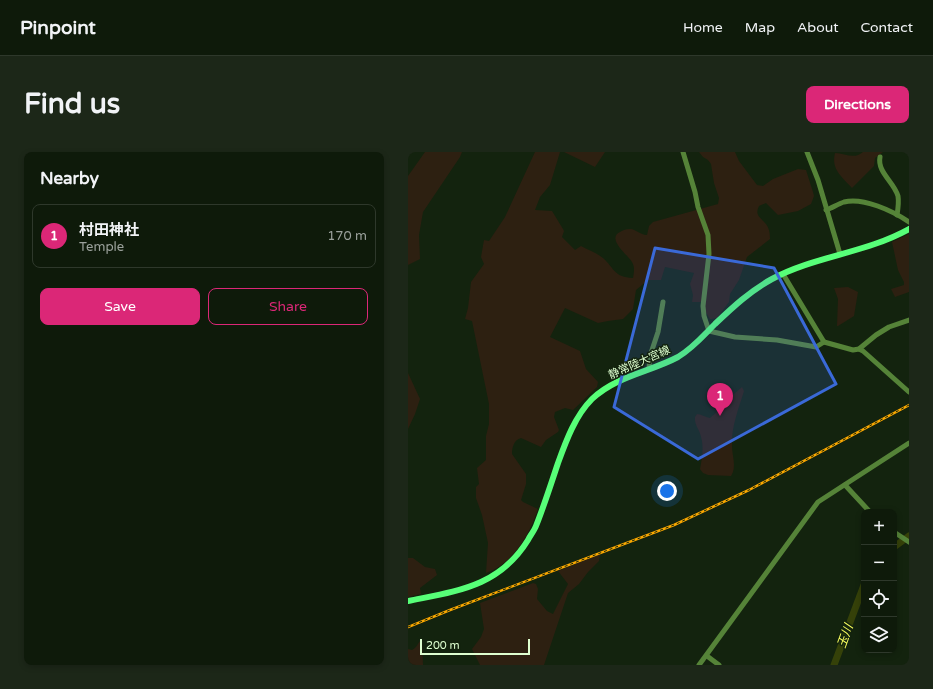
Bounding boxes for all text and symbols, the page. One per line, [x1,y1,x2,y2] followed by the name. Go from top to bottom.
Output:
[20,17,96,39] text: Pinpoint
[683,19,723,36] text: Home
[745,19,775,36] text: Map
[797,19,839,36] text: About
[861,19,913,36] text: Contact
[806,86,909,123] button: Directions
[24,87,120,121] text: Find us
[40,168,99,189] text: Nearby
[79,221,139,239] text: 村田神社
[50,228,58,244] text: 1
[327,228,367,244] text: 170 m
[79,239,124,255] text: Temple
[40,288,200,325] button: Save
[208,288,368,325] button: Share
[606,343,672,382] street label: 静常陸大宮線
[707,383,733,416] pin: 1
[657,481,677,501] your location
[861,509,897,653] map controls
[861,509,897,545] button: +
[861,545,897,581] button: −
[861,581,897,617] button: locate
[861,617,897,653] button: layers
[834,620,856,650] water label: 玉川
[420,637,530,656] scale bar
[426,639,460,652] text: 200 m

